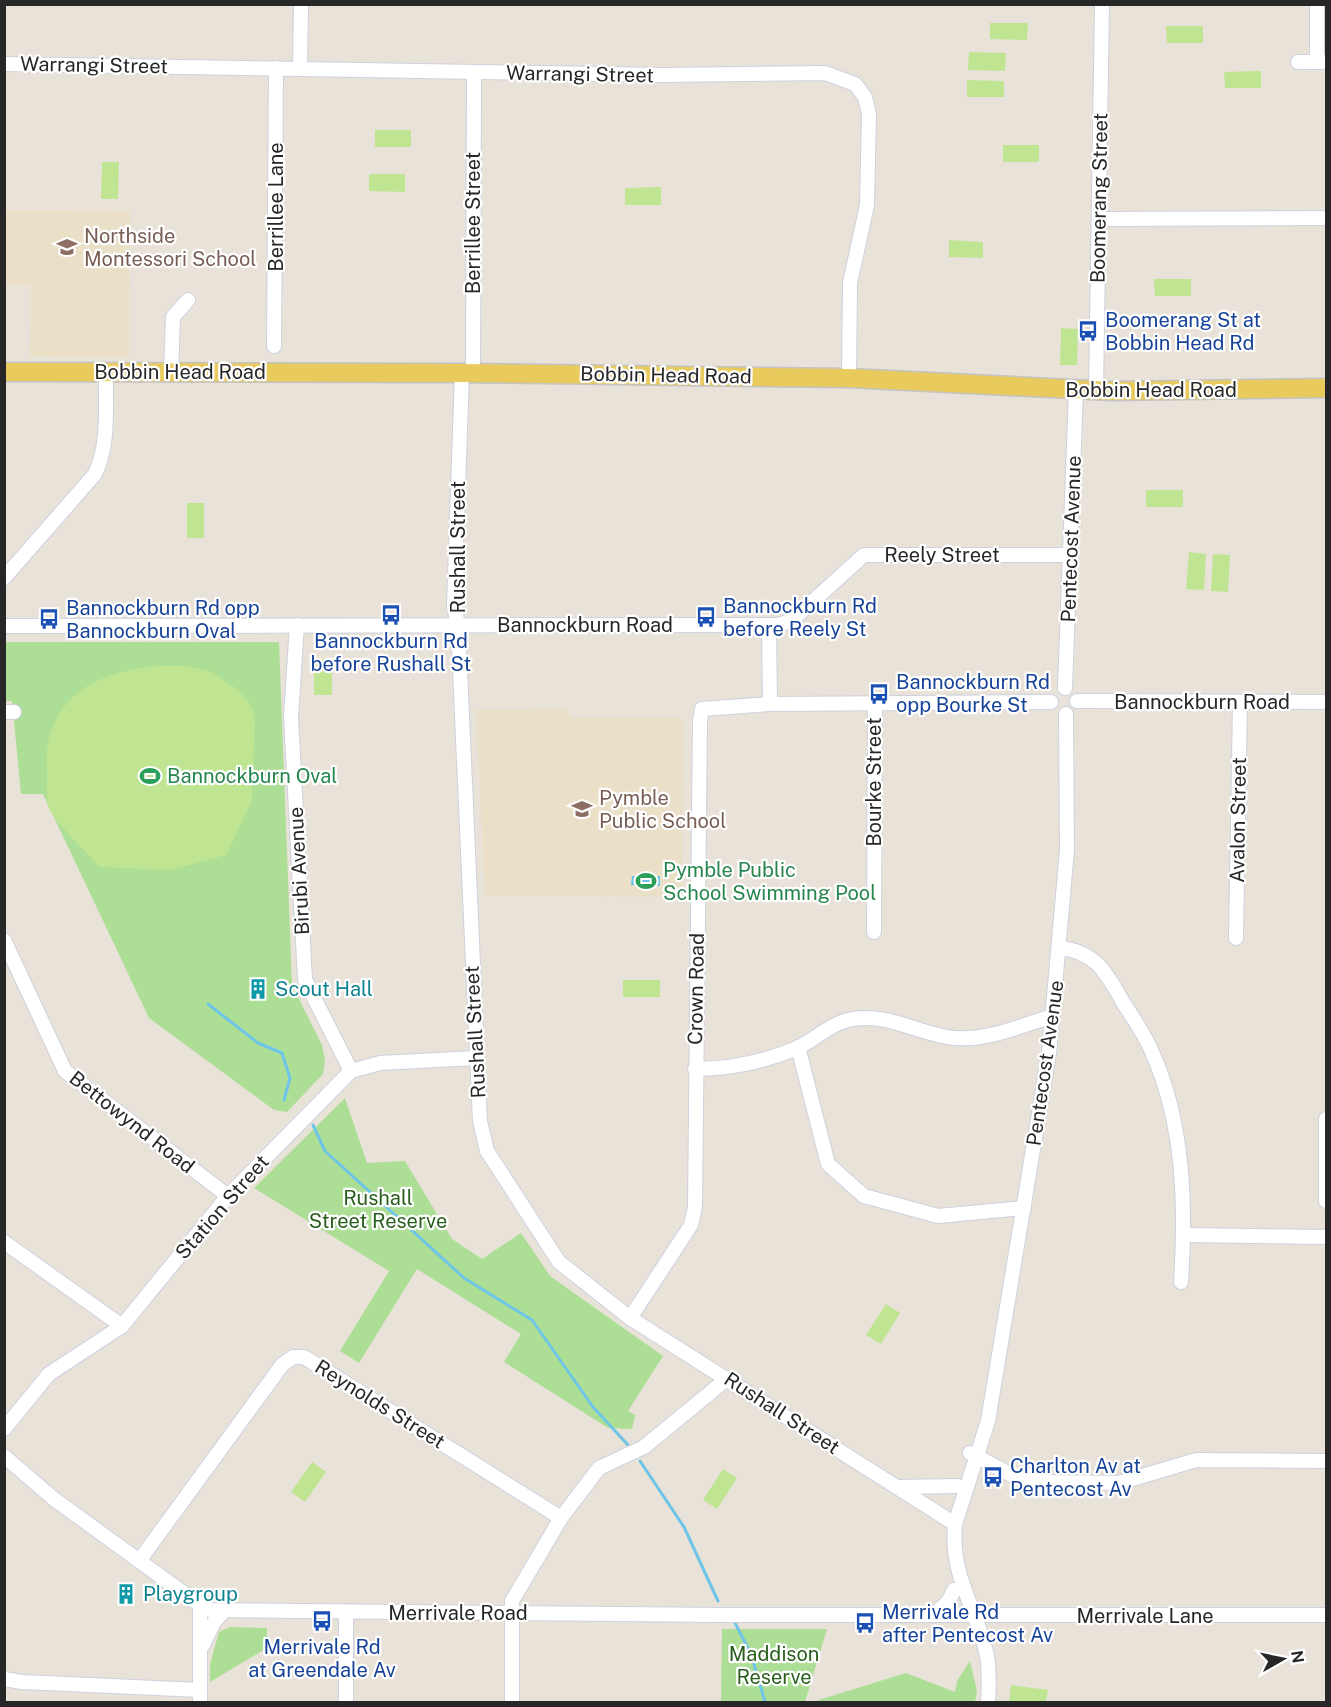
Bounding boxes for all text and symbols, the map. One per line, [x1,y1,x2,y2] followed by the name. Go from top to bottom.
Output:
[20,52,168,78] street label: Warrangi Street
[506,61,654,87] street label: Warrangi Street
[1086,113,1112,283] street label: Boomerang Street
[264,142,288,272] street label: Berrillee Lane
[461,152,485,294] street label: Berrillee Street
[84,224,256,271] place label: Northside Montessori School
[55,235,79,259] school or university icon: Northside Montessori School
[1105,308,1261,355] place label: Boomerang St at Bobbin Head Rd
[1076,319,1100,343] bus stop icon: Boomerang St at Bobbin Head Rd
[94,360,266,384] street label: Bobbin Head Road
[580,362,752,388] street label: Bobbin Head Road
[1065,378,1237,402] street label: Bobbin Head Road
[1056,455,1086,623] street label: Pentecost Avenue
[446,481,470,613] street label: Rushall Street
[884,543,1000,567] street label: Reely Street
[723,594,877,641] place label: Bannockburn Rd before Reely St
[66,596,260,643] place label: Bannockburn Rd opp Bannockburn Oval
[379,603,403,627] bus stop icon: Bannockburn Rd before Rushall St
[694,605,718,629] bus stop icon: Bannockburn Rd before Reely St
[37,607,61,631] bus stop icon: Bannockburn Rd opp Bannockburn Oval
[497,613,673,637] street label: Bannockburn Road
[311,629,471,676] place label: Bannockburn Rd before Rushall St
[896,670,1050,717] place label: Bannockburn Rd opp Bourke St
[867,682,891,706] bus stop icon: Bannockburn Rd opp Bourke St
[1114,690,1290,714] street label: Bannockburn Road
[862,717,886,847] street label: Bourke Street
[1225,757,1251,883] street label: Avalon Street
[138,764,162,788] sports icon: Bannockburn Oval
[167,764,337,788] place label: Bannockburn Oval
[599,786,726,833] place label: Pymble Public School
[570,797,594,821] school or university icon: Pymble Public School
[284,806,314,936] street label: Birubi Avenue
[663,858,876,905] place label: Pymble Public School Swimming Pool
[634,869,658,893] sports icon: Pymble Public School Swimming Pool
[683,933,709,1045] street label: Crown Road
[460,965,490,1099] street label: Rushall Street
[246,977,270,1001] building icon: Scout Hall
[275,977,373,1001] place label: Scout Hall
[1021,979,1069,1147] street label: Pentecost Avenue
[65,1066,199,1178] street label: Bettowynd Road
[170,1150,274,1264] street label: Station Street
[309,1186,447,1233] park label: Rushall Street Reserve
[311,1354,449,1454] street label: Reynolds Street
[720,1367,844,1459] street label: Rushall Street
[1010,1454,1141,1501] place label: Charlton Av at Pentecost Av
[981,1465,1005,1489] bus stop icon: Charlton Av at Pentecost Av
[114,1582,138,1606] building icon: Playgroup
[143,1582,238,1606] place label: Playgroup
[882,1600,1053,1647] place label: Merrivale Rd after Pentecost Av
[388,1601,528,1625] street label: Merrivale Road
[1076,1604,1214,1628] street label: Merrivale Lane
[310,1609,334,1633] bus stop icon: Merrivale Rd at Greendale Av
[853,1611,877,1635] bus stop icon: Merrivale Rd after Pentecost Av
[1253,1629,1313,1689] north arrow
[248,1635,396,1682] place label: Merrivale Rd at Greendale Av
[729,1642,819,1689] park label: Maddison Reserve
[1287,1649,1308,1664] text: N

